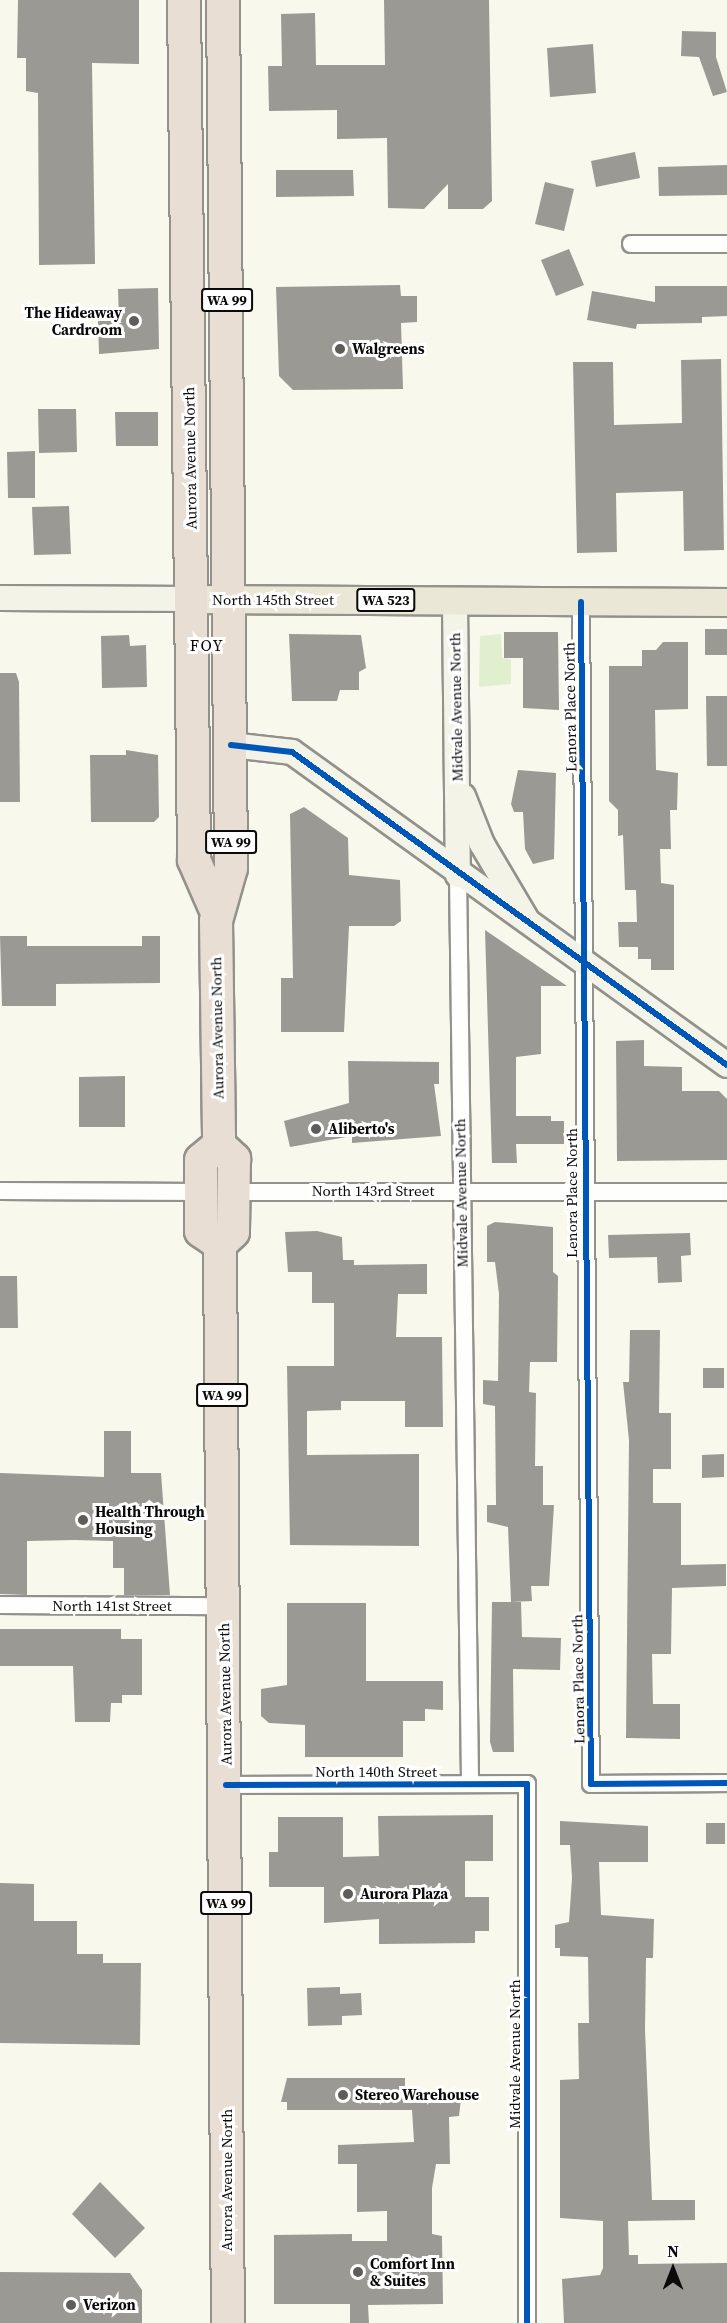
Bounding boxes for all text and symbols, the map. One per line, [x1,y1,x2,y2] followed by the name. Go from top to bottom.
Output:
[200,289,254,311] road number: WA 99
[24,303,122,338] place label: The Hideaway Cardroom
[127,314,141,328] marker: The Hideaway Cardroom
[352,340,425,358] place label: Walgreens
[333,342,347,356] marker: Walgreens
[180,387,200,529] street label: Aurora Avenue North
[356,589,416,611] road number: WA 523
[212,591,334,609] street label: North 145th Street
[446,632,466,782] street label: Midvale Avenue North
[190,635,224,655] district label: FOY
[560,642,580,772] street label: Lenora Place North
[204,831,258,853] road number: WA 99
[207,957,227,1099] street label: Aurora Avenue North
[451,1118,471,1268] street label: Midvale Avenue North
[328,1120,394,1138] place label: Aliberto's
[309,1122,323,1136] marker: Aliberto's
[563,1128,581,1258] street label: Lenora Place North
[312,1182,434,1200] street label: North 143rd Street
[195,1384,249,1406] road number: WA 99
[95,1502,205,1537] place label: Health Through Housing
[76,1513,90,1527] marker: Health Through Housing
[52,1597,172,1615] street label: North 141st Street
[568,1614,588,1744] street label: Lenora Place North
[215,1623,235,1765] street label: Aurora Avenue North
[315,1763,437,1781] street label: North 140th Street
[360,1885,448,1903] place label: Aurora Plaza
[341,1887,355,1901] marker: Aurora Plaza
[199,1892,253,1914] road number: WA 99
[506,1979,524,2129] street label: Midvale Avenue North
[355,2086,479,2104] place label: Stereo Warehouse
[336,2088,350,2102] marker: Stereo Warehouse
[218,2109,236,2251] street label: Aurora Avenue North
[643,2239,703,2299] north arrow
[667,2240,679,2262] text: N
[370,2254,455,2289] place label: Comfort Inn & Suites
[351,2265,365,2279] marker: Comfort Inn & Suites
[83,2296,136,2314] place label: Verizon
[64,2298,78,2312] marker: Verizon

